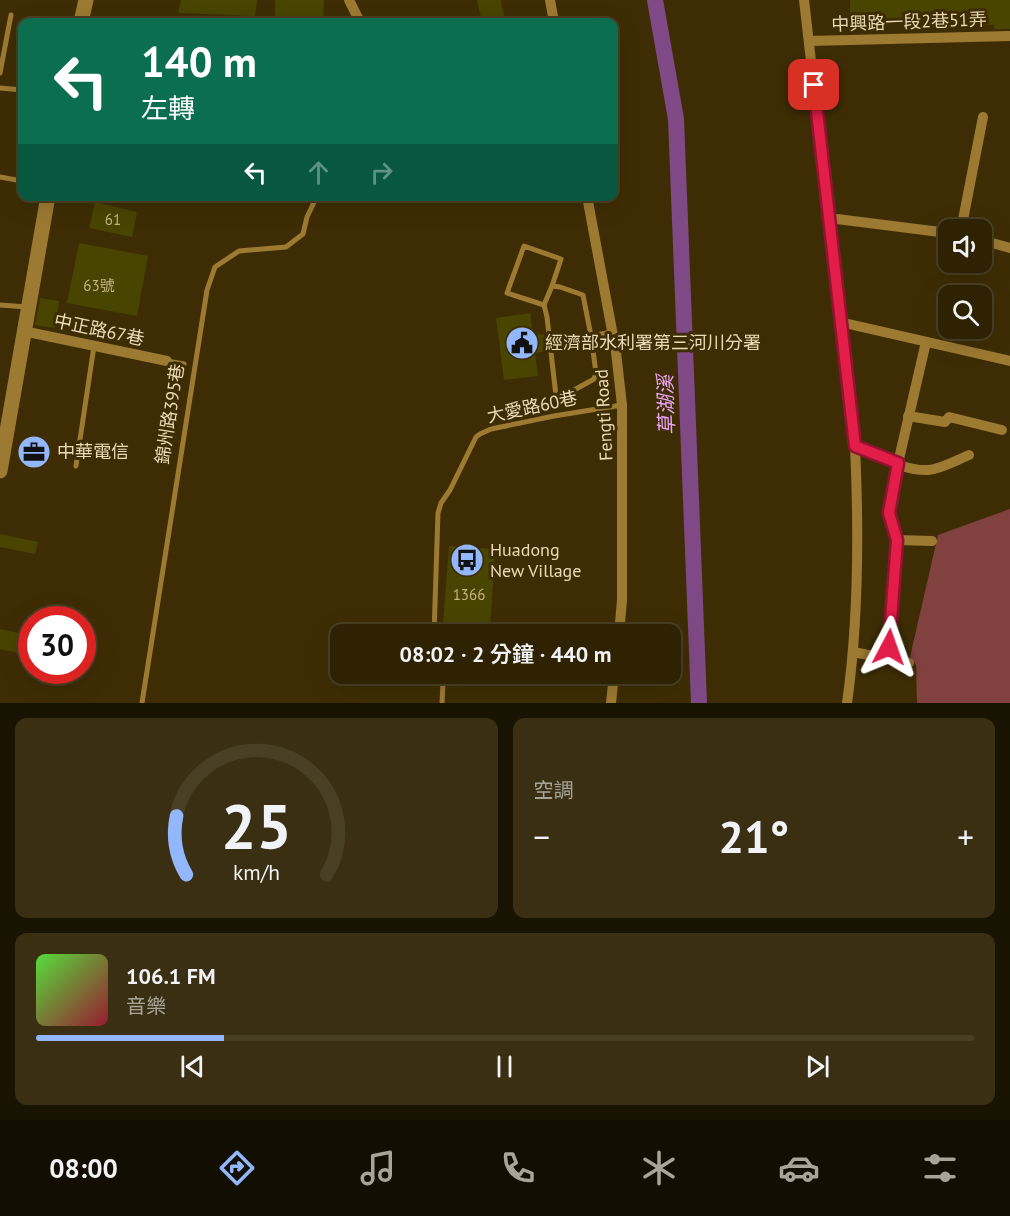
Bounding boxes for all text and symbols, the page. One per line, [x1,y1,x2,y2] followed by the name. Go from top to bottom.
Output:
[831,7,987,36] street label: 中興路一段2巷51弄
[141,34,257,89] text: 140 m
[42,42,120,120] icon: left
[788,59,839,110] pin
[797,68,830,101] icon: arrive
[141,91,195,125] text: 左轉
[239,156,272,189] icon: left
[302,156,335,189] icon: ahead
[365,156,398,189] icon: right
[105,210,121,229] house number: 61
[938,219,992,339] map controls
[938,219,992,273] button: sound
[83,276,115,295] house number: 63號
[938,285,992,339] button: search
[52,309,146,350] street label: 中正路67巷
[504,325,540,361] public building icon: 經濟部水利署第三河川分署
[545,331,761,354] place label: 經濟部水利署第三河川分署
[150,362,189,466] street label: 錦州路395巷
[590,369,617,461] street label: Fengti Road
[652,372,680,435] water label: 草湖溪
[485,386,579,427] street label: 大愛路60巷
[16,434,52,470] office icon: 中華電信
[57,440,129,463] place label: 中華電信
[490,538,581,582] place label: Huadong New Village
[449,542,485,578] bus stop icon: Huadong New Village
[453,585,485,604] house number: 1366
[18,606,96,684] speed limit sign: 30
[857,615,921,679] position arrow
[400,640,611,668] text: 08:02 · 2 分鐘 · 440 m
[534,777,574,803] text: 空調
[221,785,292,866] text: 25
[718,807,789,865] text: 21°
[534,815,550,858] text: −
[957,815,974,858] text: +
[233,858,280,886] text: km/h
[126,962,216,990] text: 106.1 FM
[126,993,166,1019] text: 音樂
[176,1050,209,1083] icon: previous
[488,1050,521,1083] icon: pause
[801,1050,834,1083] icon: next
[216,1147,258,1189] icon: directions
[357,1147,399,1189] icon: music
[497,1147,539,1189] icon: phone
[638,1147,680,1189] icon: climate
[778,1147,820,1189] icon: car
[919,1147,961,1189] icon: filters
[49,1151,118,1185] text: 08:00

